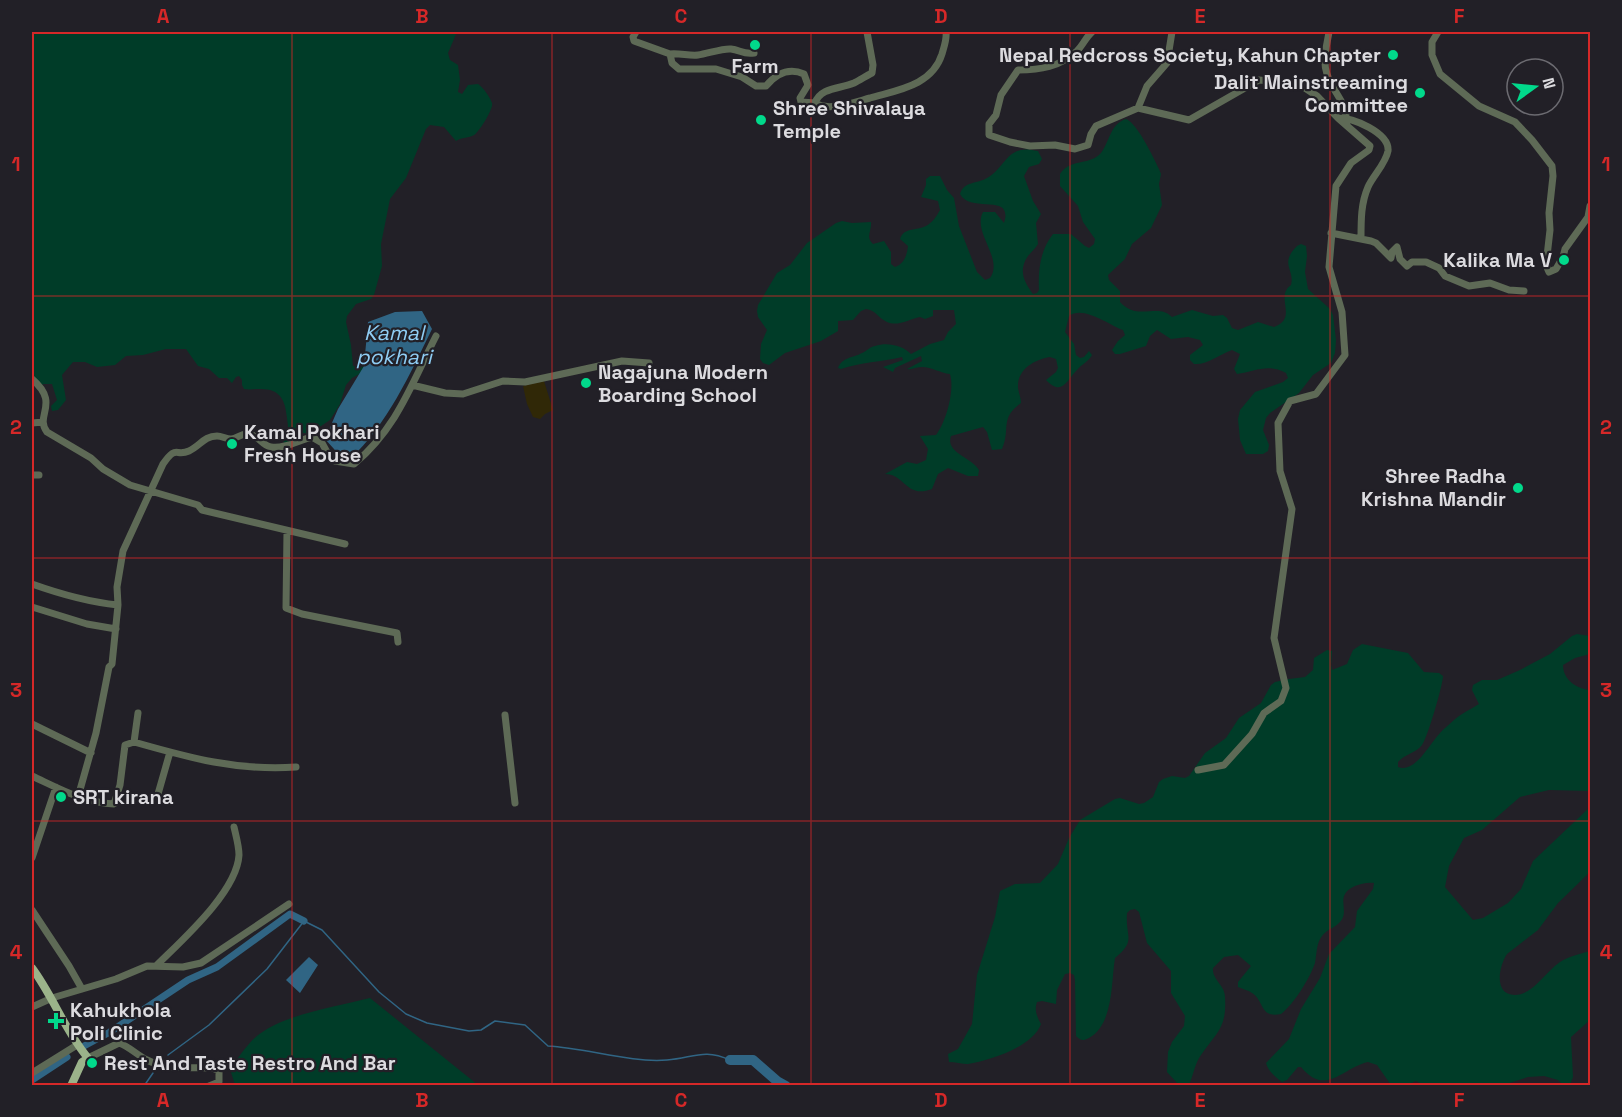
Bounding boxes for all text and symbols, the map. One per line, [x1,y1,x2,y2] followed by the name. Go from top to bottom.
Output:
[157,3,170,29] text: A
[415,3,429,29] text: B
[675,3,688,29] text: C
[934,3,948,29] text: D
[1194,3,1206,29] text: E
[1454,3,1465,29] text: F
[748,38,762,52] marker: Farm
[999,42,1381,68] place label: Nepal Redcross Society, Kahun Chapter
[1386,48,1400,62] marker: Nepal Redcross Society, Kahun Chapter
[731,53,779,79] place label: Farm
[1505,57,1565,117] north arrow
[1214,69,1408,118] place label: Dalit Mainstreaming Committee
[1537,75,1561,91] text: N
[1413,86,1427,100] marker: Dalit Mainstreaming Committee
[773,95,926,144] place label: Shree Shivalaya Temple
[754,113,768,127] marker: Shree Shivalaya Temple
[11,151,21,177] text: 1
[1601,151,1611,177] text: 1
[1443,247,1552,273] place label: Kalika Ma V
[1557,253,1571,267] marker: Kalika Ma V
[356,319,435,370] water label: Kamal pokhari
[598,359,768,408] place label: Nagajuna Modern Boarding School
[579,376,593,390] marker: Nagajuna Modern Boarding School
[10,414,22,440] text: 2
[1600,414,1612,440] text: 2
[244,419,380,468] place label: Kamal Pokhari Fresh House
[225,437,239,451] marker: Kamal Pokhari Fresh House
[1361,463,1506,512] place label: Shree Radha Krishna Mandir
[1511,481,1525,495] marker: Shree Radha Krishna Mandir
[10,677,22,703] text: 3
[1600,677,1612,703] text: 3
[73,784,174,810] place label: SRT kirana
[54,790,68,804] marker: SRT kirana
[10,939,23,965] text: 4
[1600,939,1613,965] text: 4
[70,997,172,1046] place label: Kahukhola Poli Clinic
[47,1012,65,1030] marker: Kahukhola Poli Clinic
[104,1050,396,1076] place label: Rest And Taste Restro And Bar
[85,1056,99,1070] marker: Rest And Taste Restro And Bar
[157,1087,170,1113] text: A
[415,1087,429,1113] text: B
[675,1087,688,1113] text: C
[934,1087,948,1113] text: D
[1194,1087,1206,1113] text: E
[1454,1087,1465,1113] text: F

